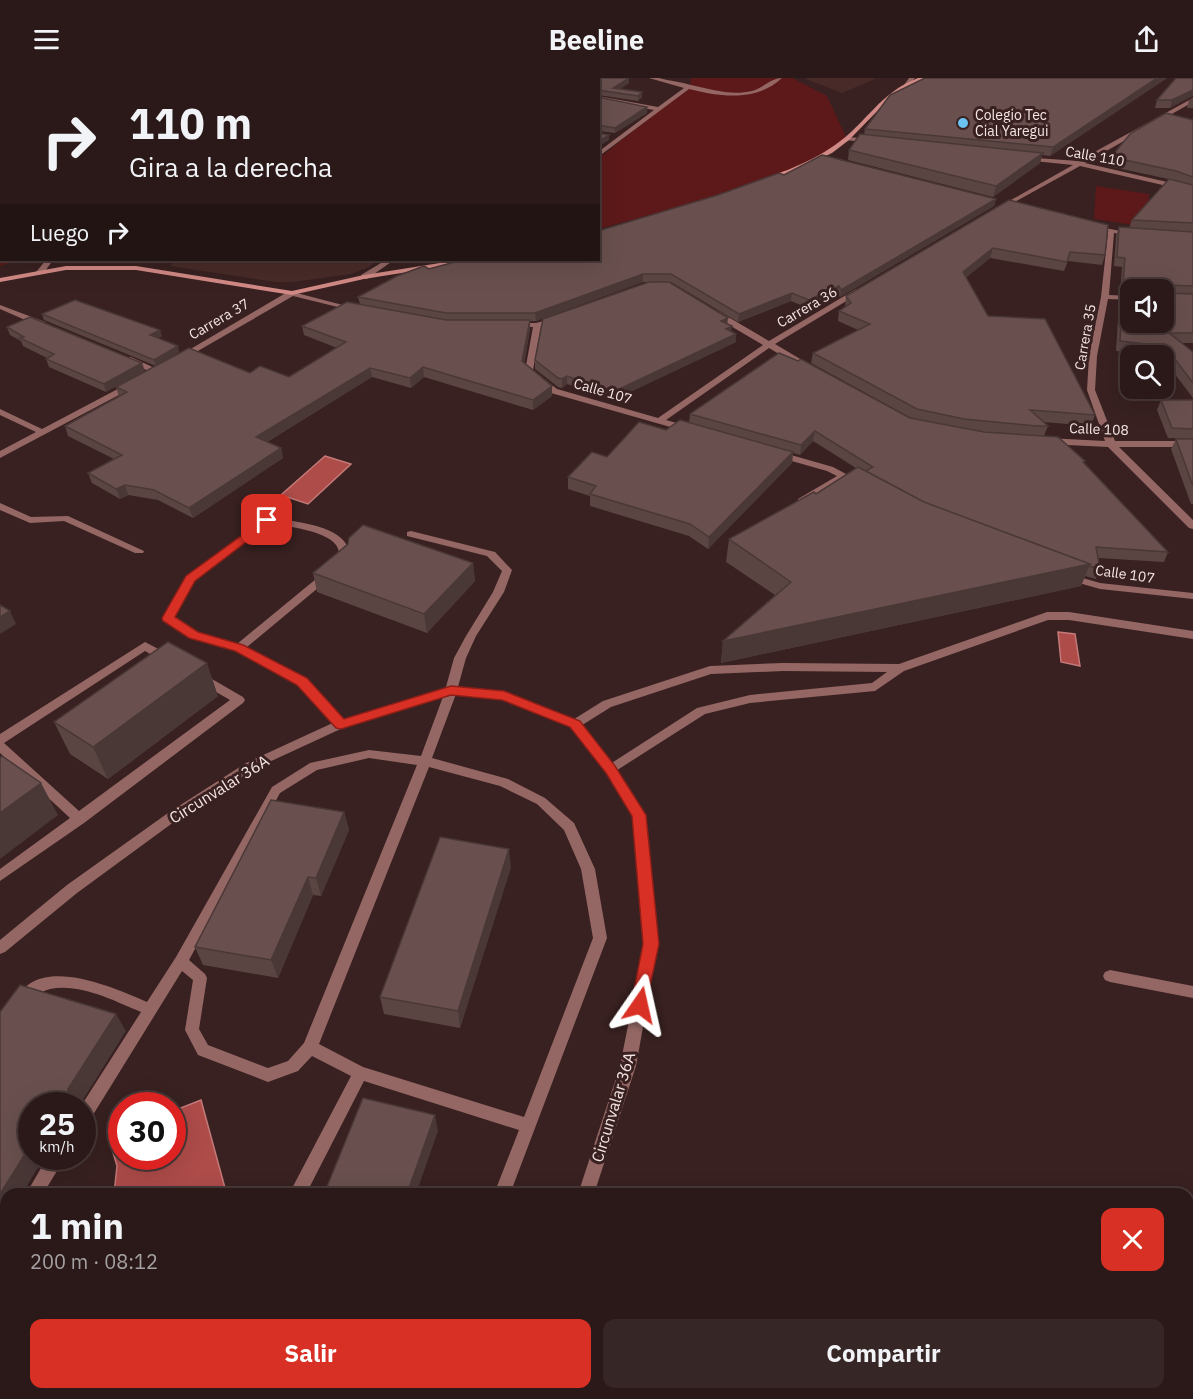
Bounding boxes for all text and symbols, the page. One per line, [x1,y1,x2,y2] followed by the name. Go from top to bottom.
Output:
[549,22,644,57] text: Beeline
[30,23,63,56] icon: menu
[1130,23,1163,56] icon: share
[129,96,252,151] text: 110 m
[30,102,108,180] icon: right
[975,106,1048,140] place label: Colegio Tec Cial Yaregui
[956,116,970,130] marker: Colegio Tec Cial Yaregui
[1064,142,1126,170] street label: Calle 110
[129,149,332,184] text: Gira a la derecha
[101,216,134,249] icon: right
[30,218,89,247] text: Luego
[1120,279,1174,399] map controls
[1120,279,1174,333] button: sound
[774,283,840,331] street label: Carrera 36
[186,295,252,343] street label: Carrera 37
[1070,303,1100,371] street label: Carrera 35
[1120,345,1174,399] button: search
[572,374,634,408] street label: Calle 107
[1069,419,1129,439] street label: Calle 108
[241,494,292,545] pin
[250,503,283,536] icon: arrive
[1094,561,1156,587] street label: Calle 107
[165,750,273,828] street label: Circunvalar 36A
[608,973,672,1037] position arrow
[587,1050,639,1164] street label: Circunvalar 36A
[108,1092,186,1170] speed limit sign: 30
[39,1104,75,1143] text: 25
[39,1137,75,1156] text: km/h
[30,1202,124,1249] text: 1 min
[1101,1208,1164,1271] button: close
[30,1248,158,1275] text: 200 m · 08:12
[30,1319,591,1388] button: Salir
[603,1319,1164,1388] button: Compartir

